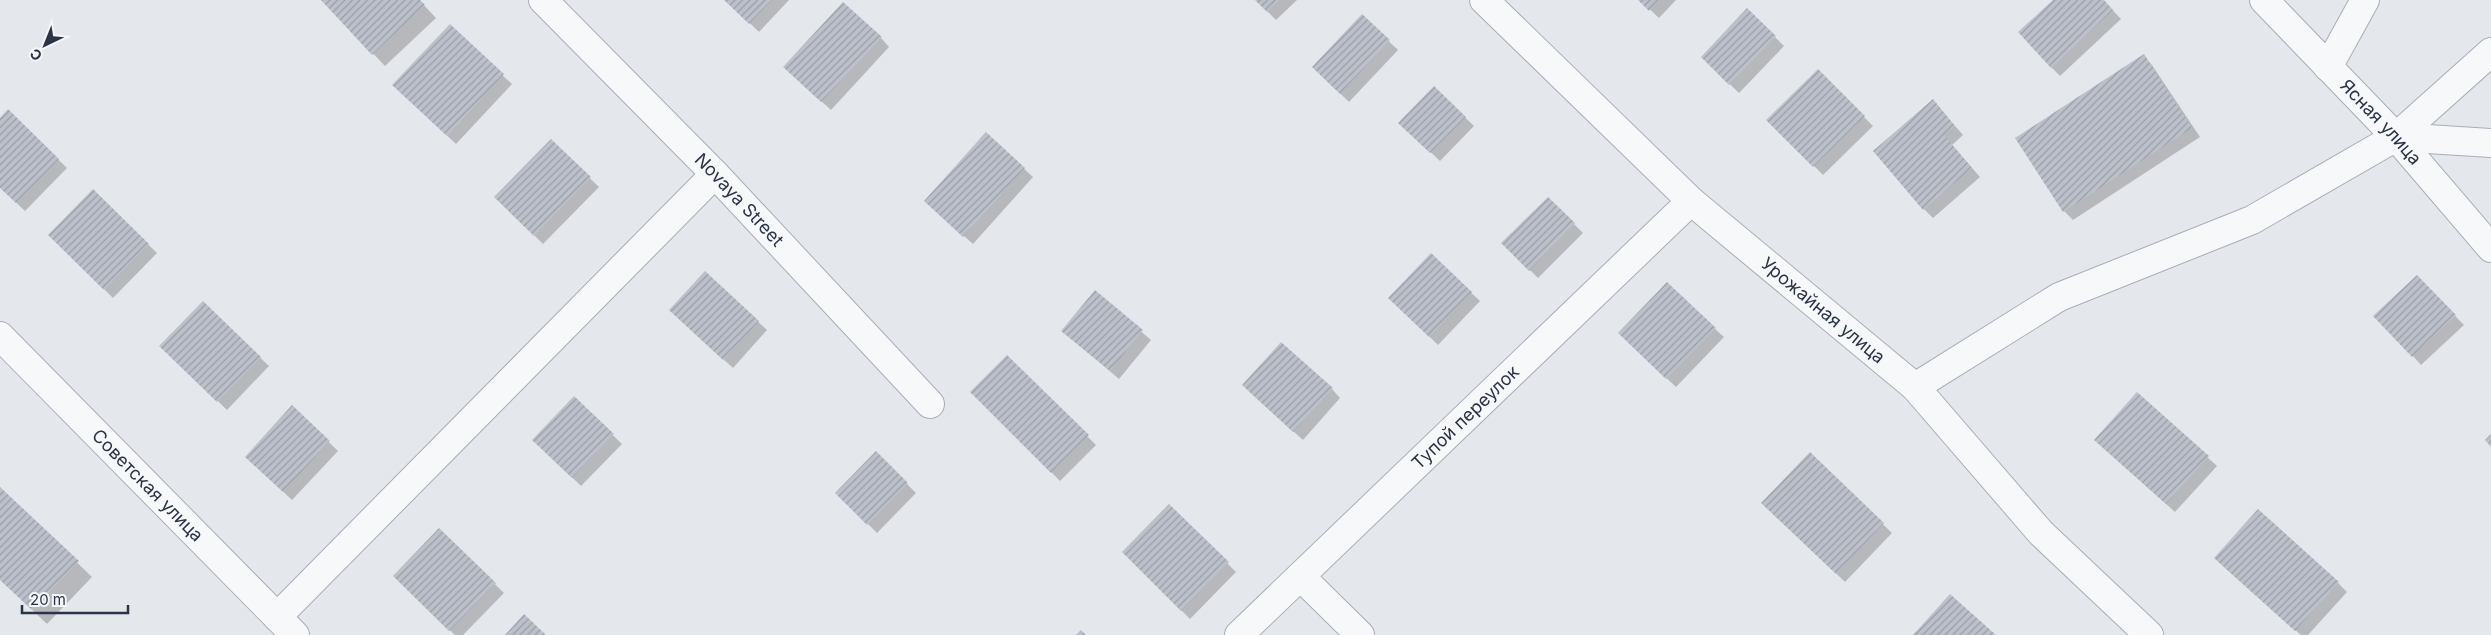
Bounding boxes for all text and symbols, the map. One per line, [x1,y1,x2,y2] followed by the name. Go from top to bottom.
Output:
[20,20,70,70] north arrow
[26,45,45,65] text: С
[2336,75,2426,169] street label: Ясная улица
[691,149,788,251] street label: Novaya Street
[1757,253,1889,368] street label: Урожайная улица
[1407,361,1523,473] street label: Тупой переулок
[88,425,208,546] street label: Советская улица
[22,582,129,614] scale bar
[30,590,66,609] text: 20 m

